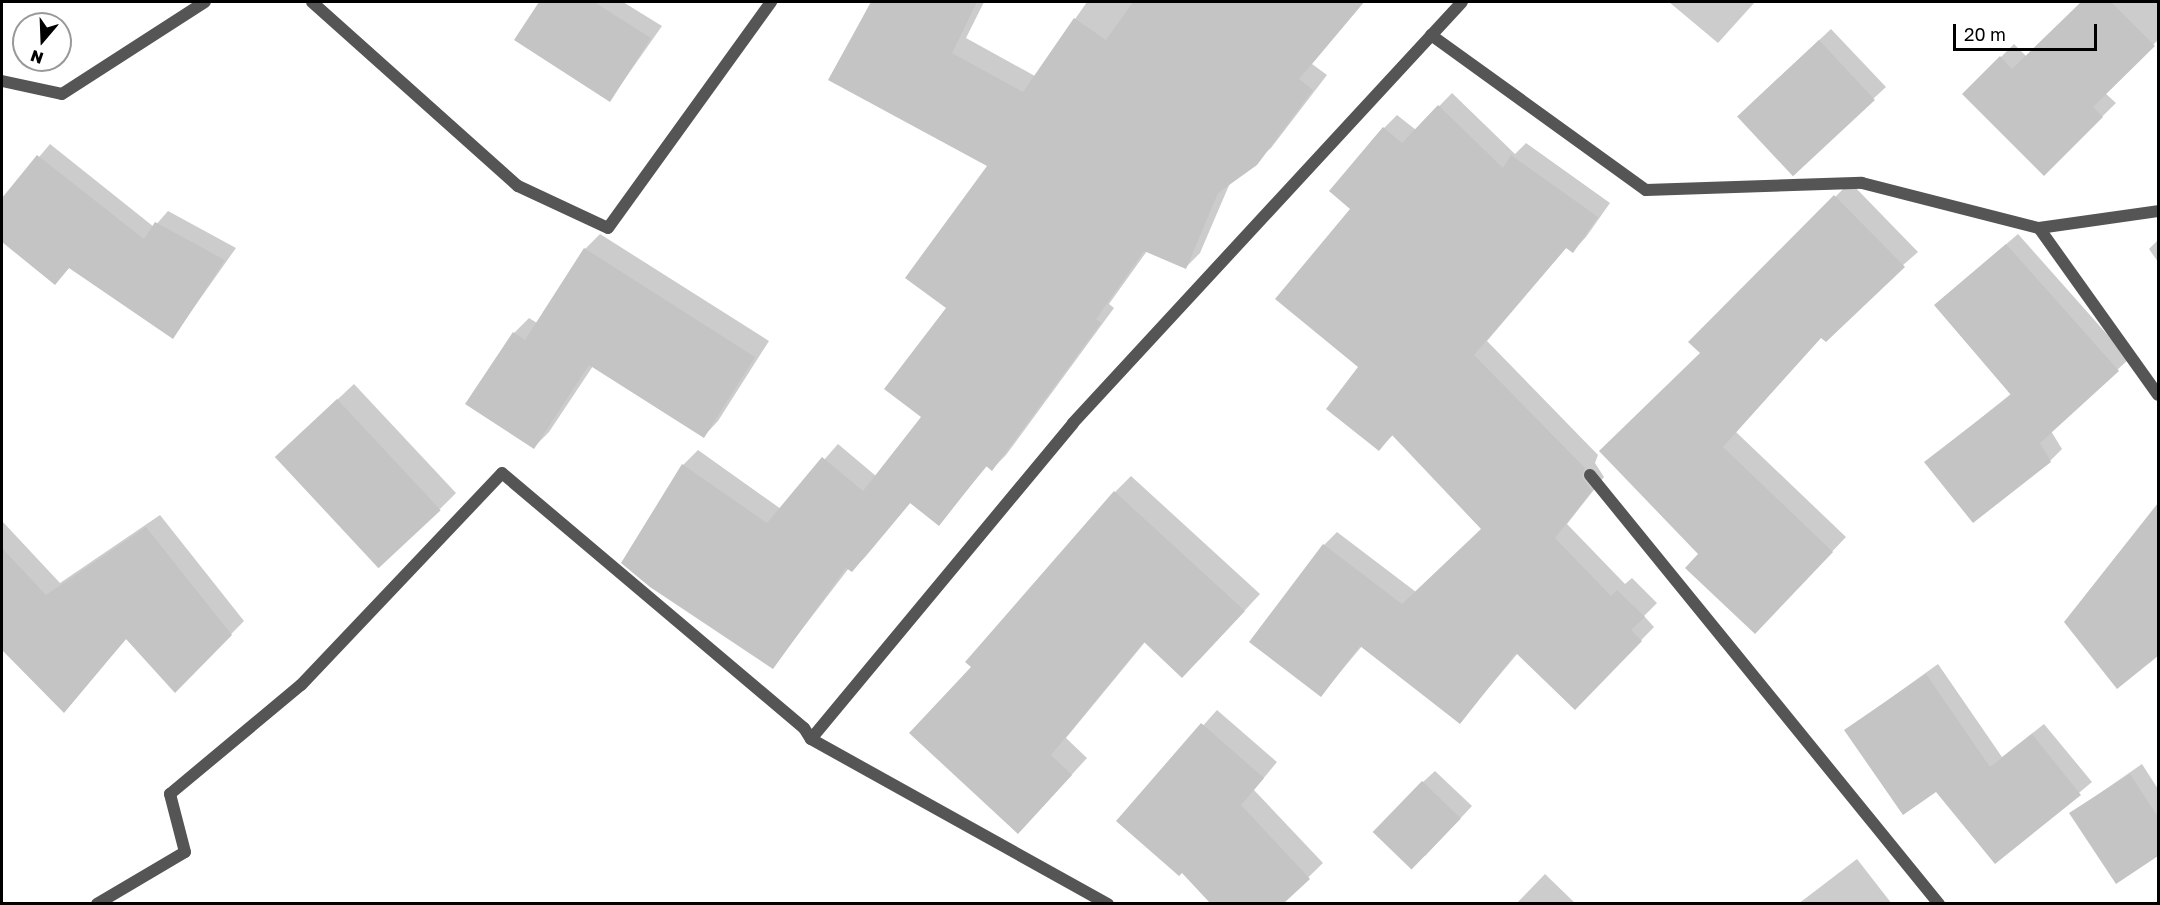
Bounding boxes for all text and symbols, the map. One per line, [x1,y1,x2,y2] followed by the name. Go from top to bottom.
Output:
[12,12,72,72] north arrow
[1956,12,2100,50] scale bar
[1964,23,2006,45] text: 20 m
[28,46,46,69] text: N

